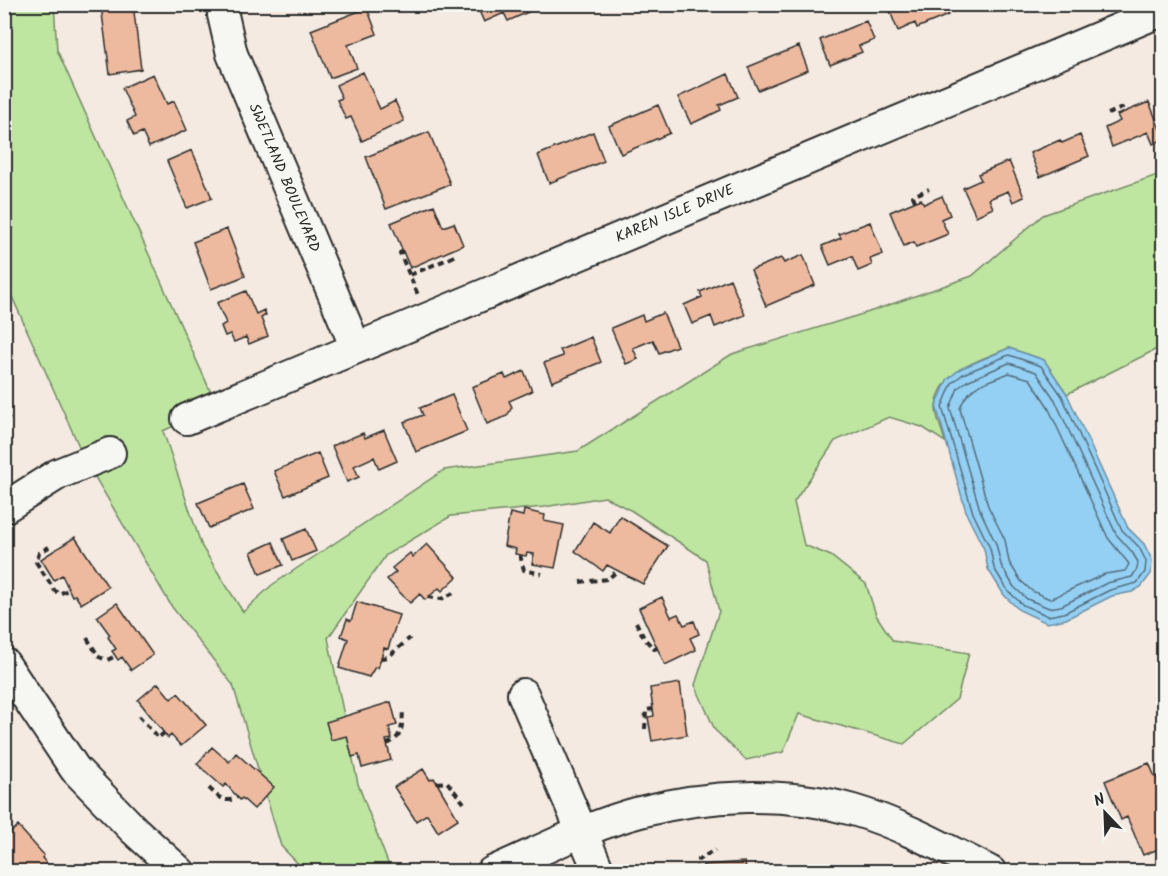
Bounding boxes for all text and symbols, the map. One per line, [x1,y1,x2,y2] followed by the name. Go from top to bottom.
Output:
[242,100,326,257] street label: SWETLAND BOULEVARD
[612,178,739,250] street label: KAREN ISLE DRIVE
[1075,783,1135,843] north arrow
[1090,787,1109,814] text: N

